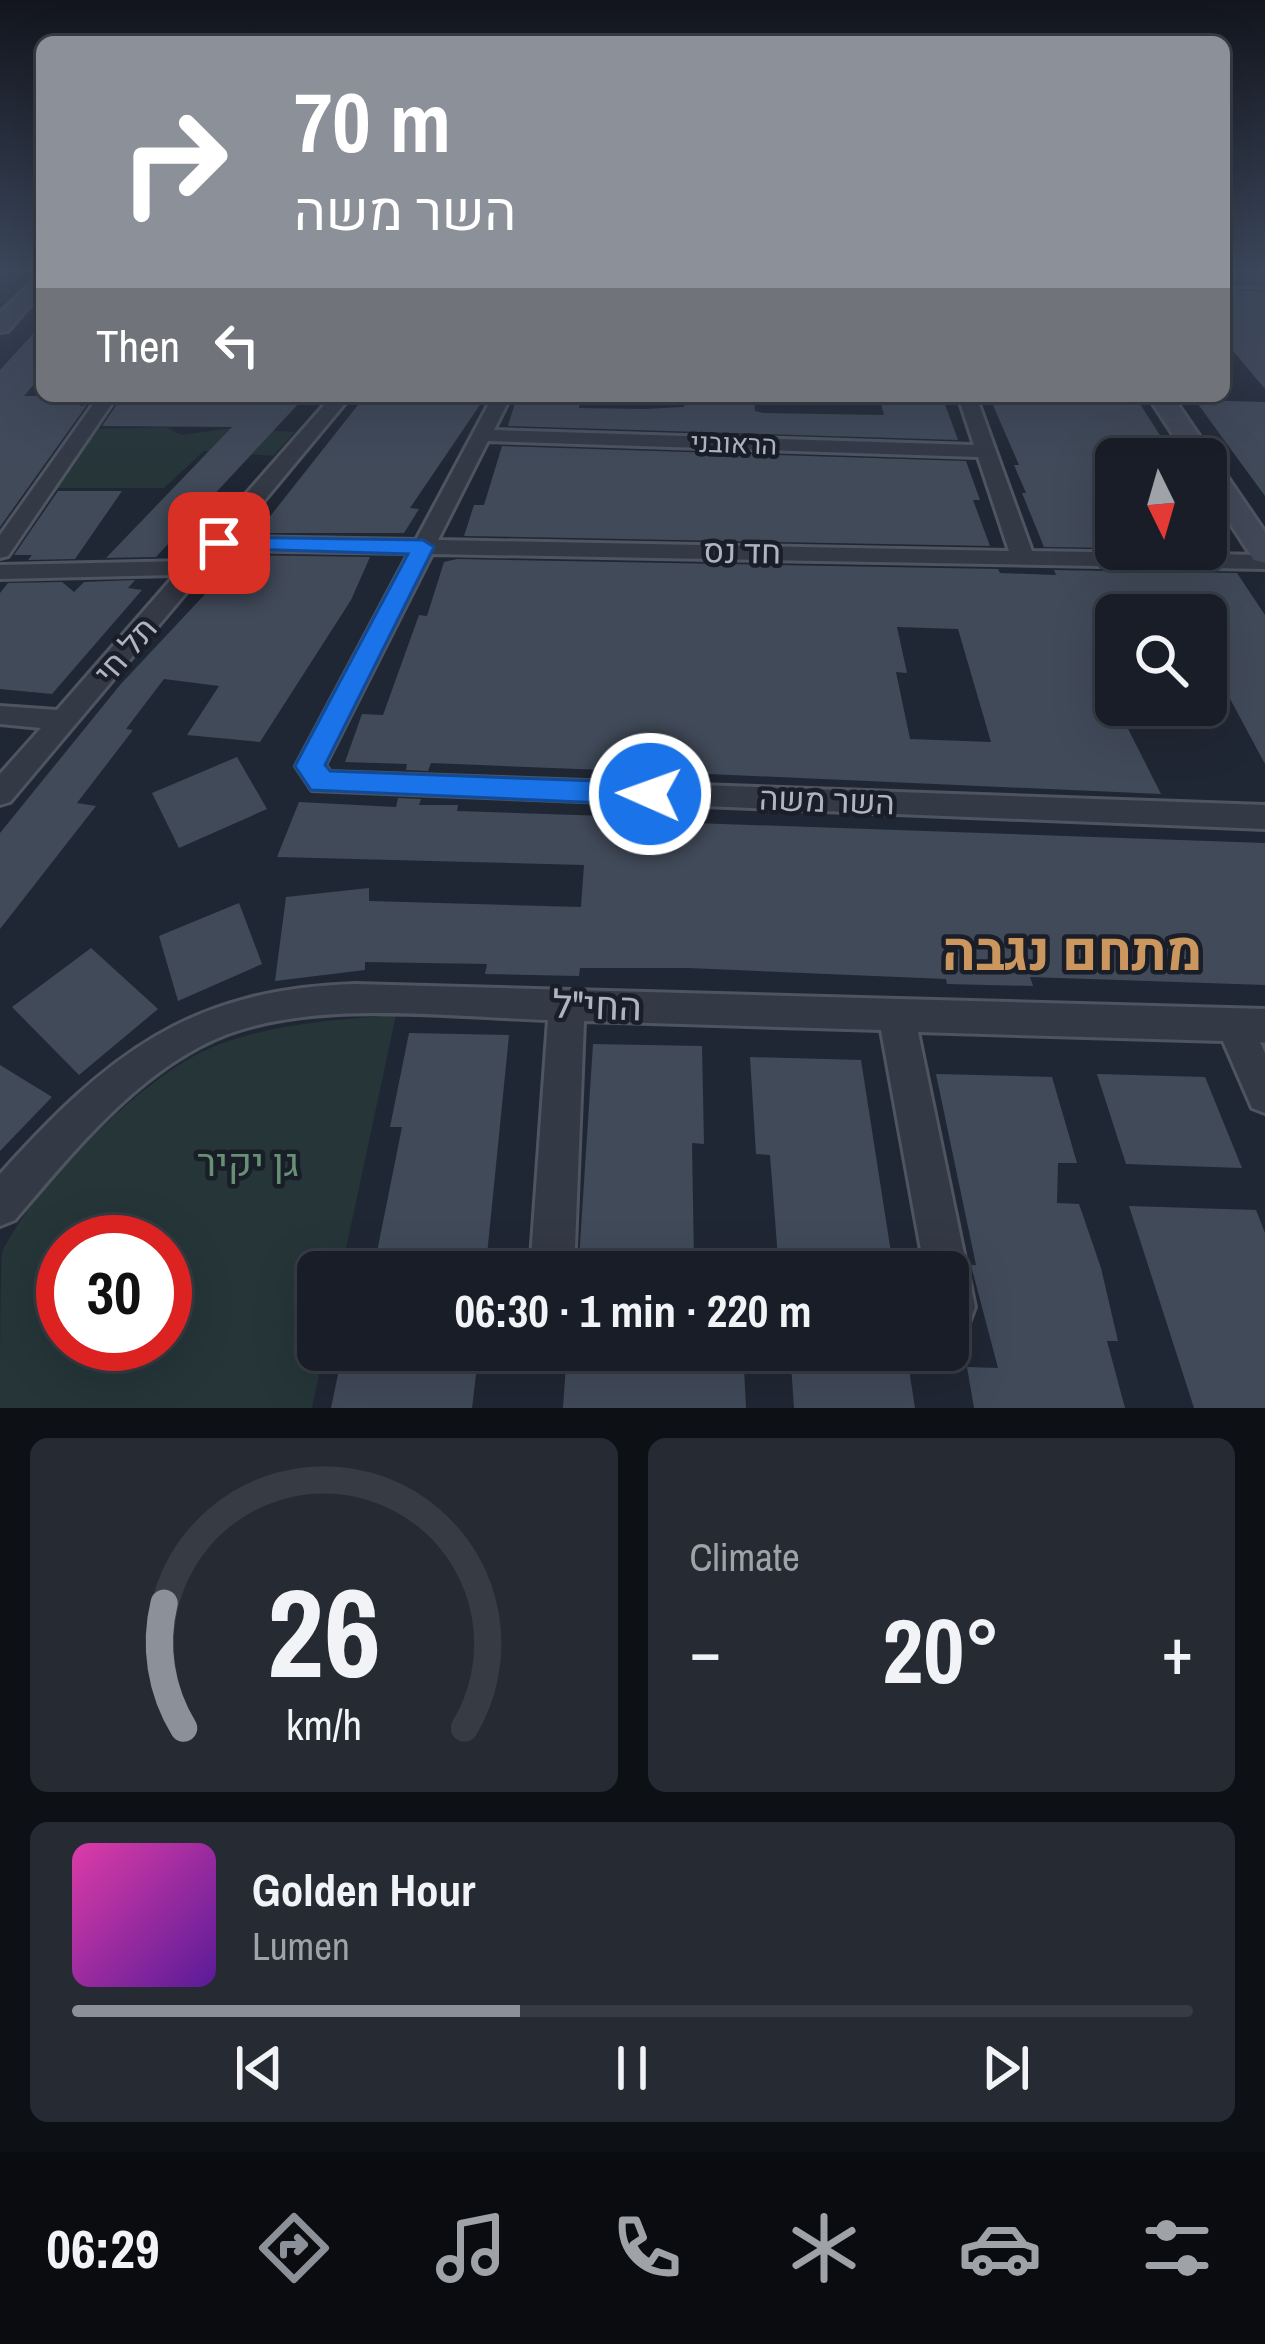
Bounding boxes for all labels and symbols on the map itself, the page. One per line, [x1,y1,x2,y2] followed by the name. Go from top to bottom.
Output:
[690,424,778,462] street label: הראובני
[1095,438,1227,570] north arrow
[168,492,270,594] pin
[703,528,781,574] street label: חד נס
[84,607,166,693] street label: תל חי
[587,731,713,857] position arrow
[758,776,896,824] street label: השר משה
[942,914,1202,987] district label: מתחם נגבה
[551,977,643,1033] street label: החי"ל
[197,1136,299,1188] park label: גן יקיר
[36,1215,192,1371] speed limit sign: 30

